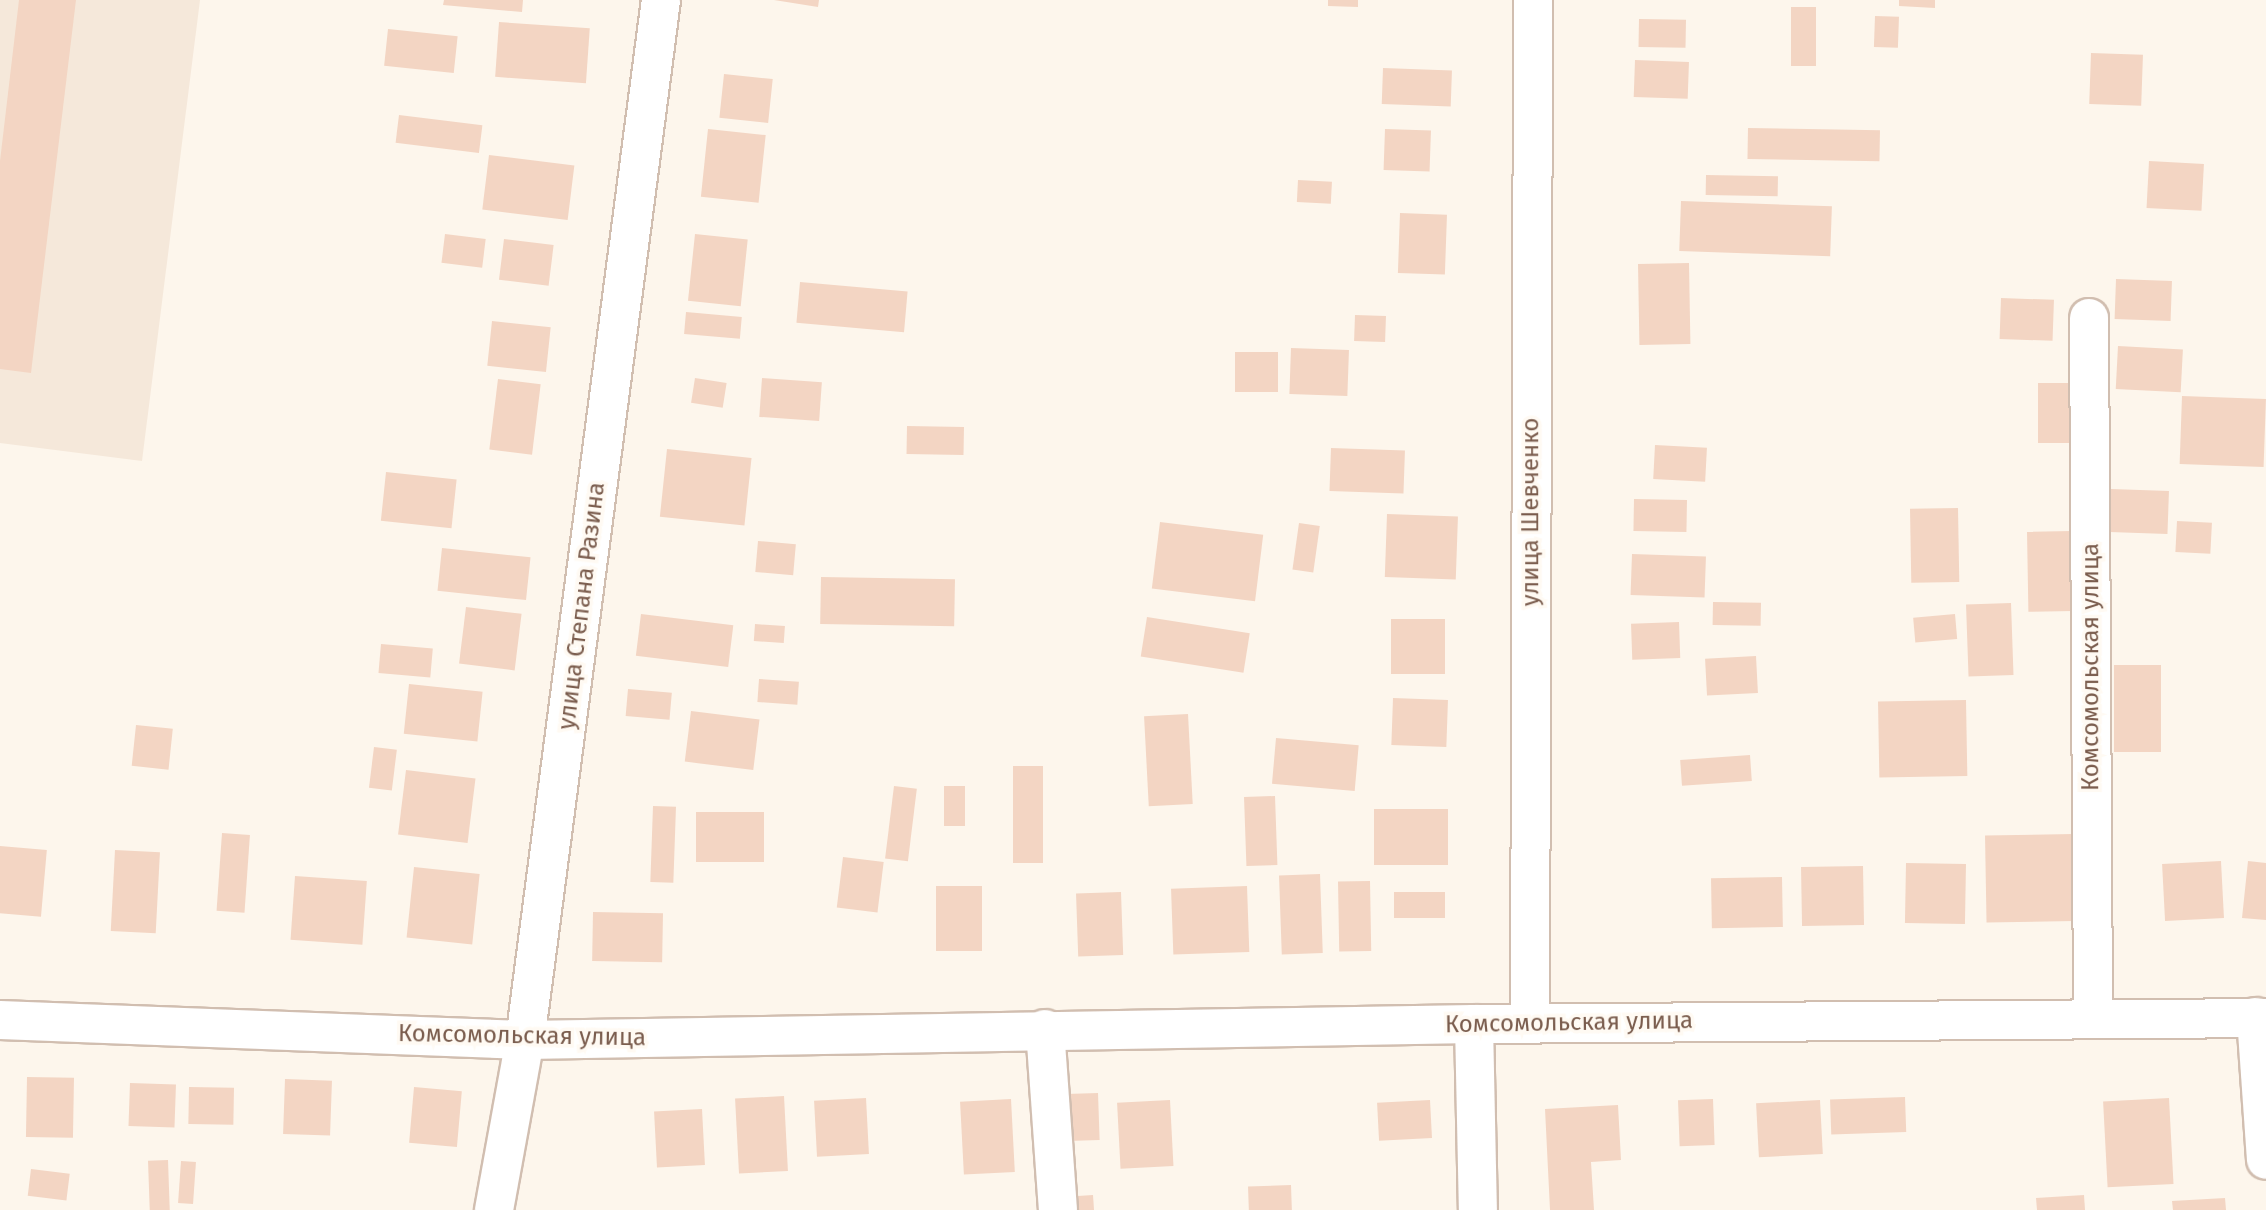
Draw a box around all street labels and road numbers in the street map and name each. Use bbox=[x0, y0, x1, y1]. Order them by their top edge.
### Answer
street label: улица Шевченко bbox=[1517, 418, 1545, 606]
street label: улица Степана Разина bbox=[553, 481, 611, 731]
street label: Комсомольская улица bbox=[2077, 543, 2105, 791]
street label: Комсомольская улица bbox=[1445, 1006, 1693, 1040]
street label: Комсомольская улица bbox=[398, 1019, 646, 1053]

